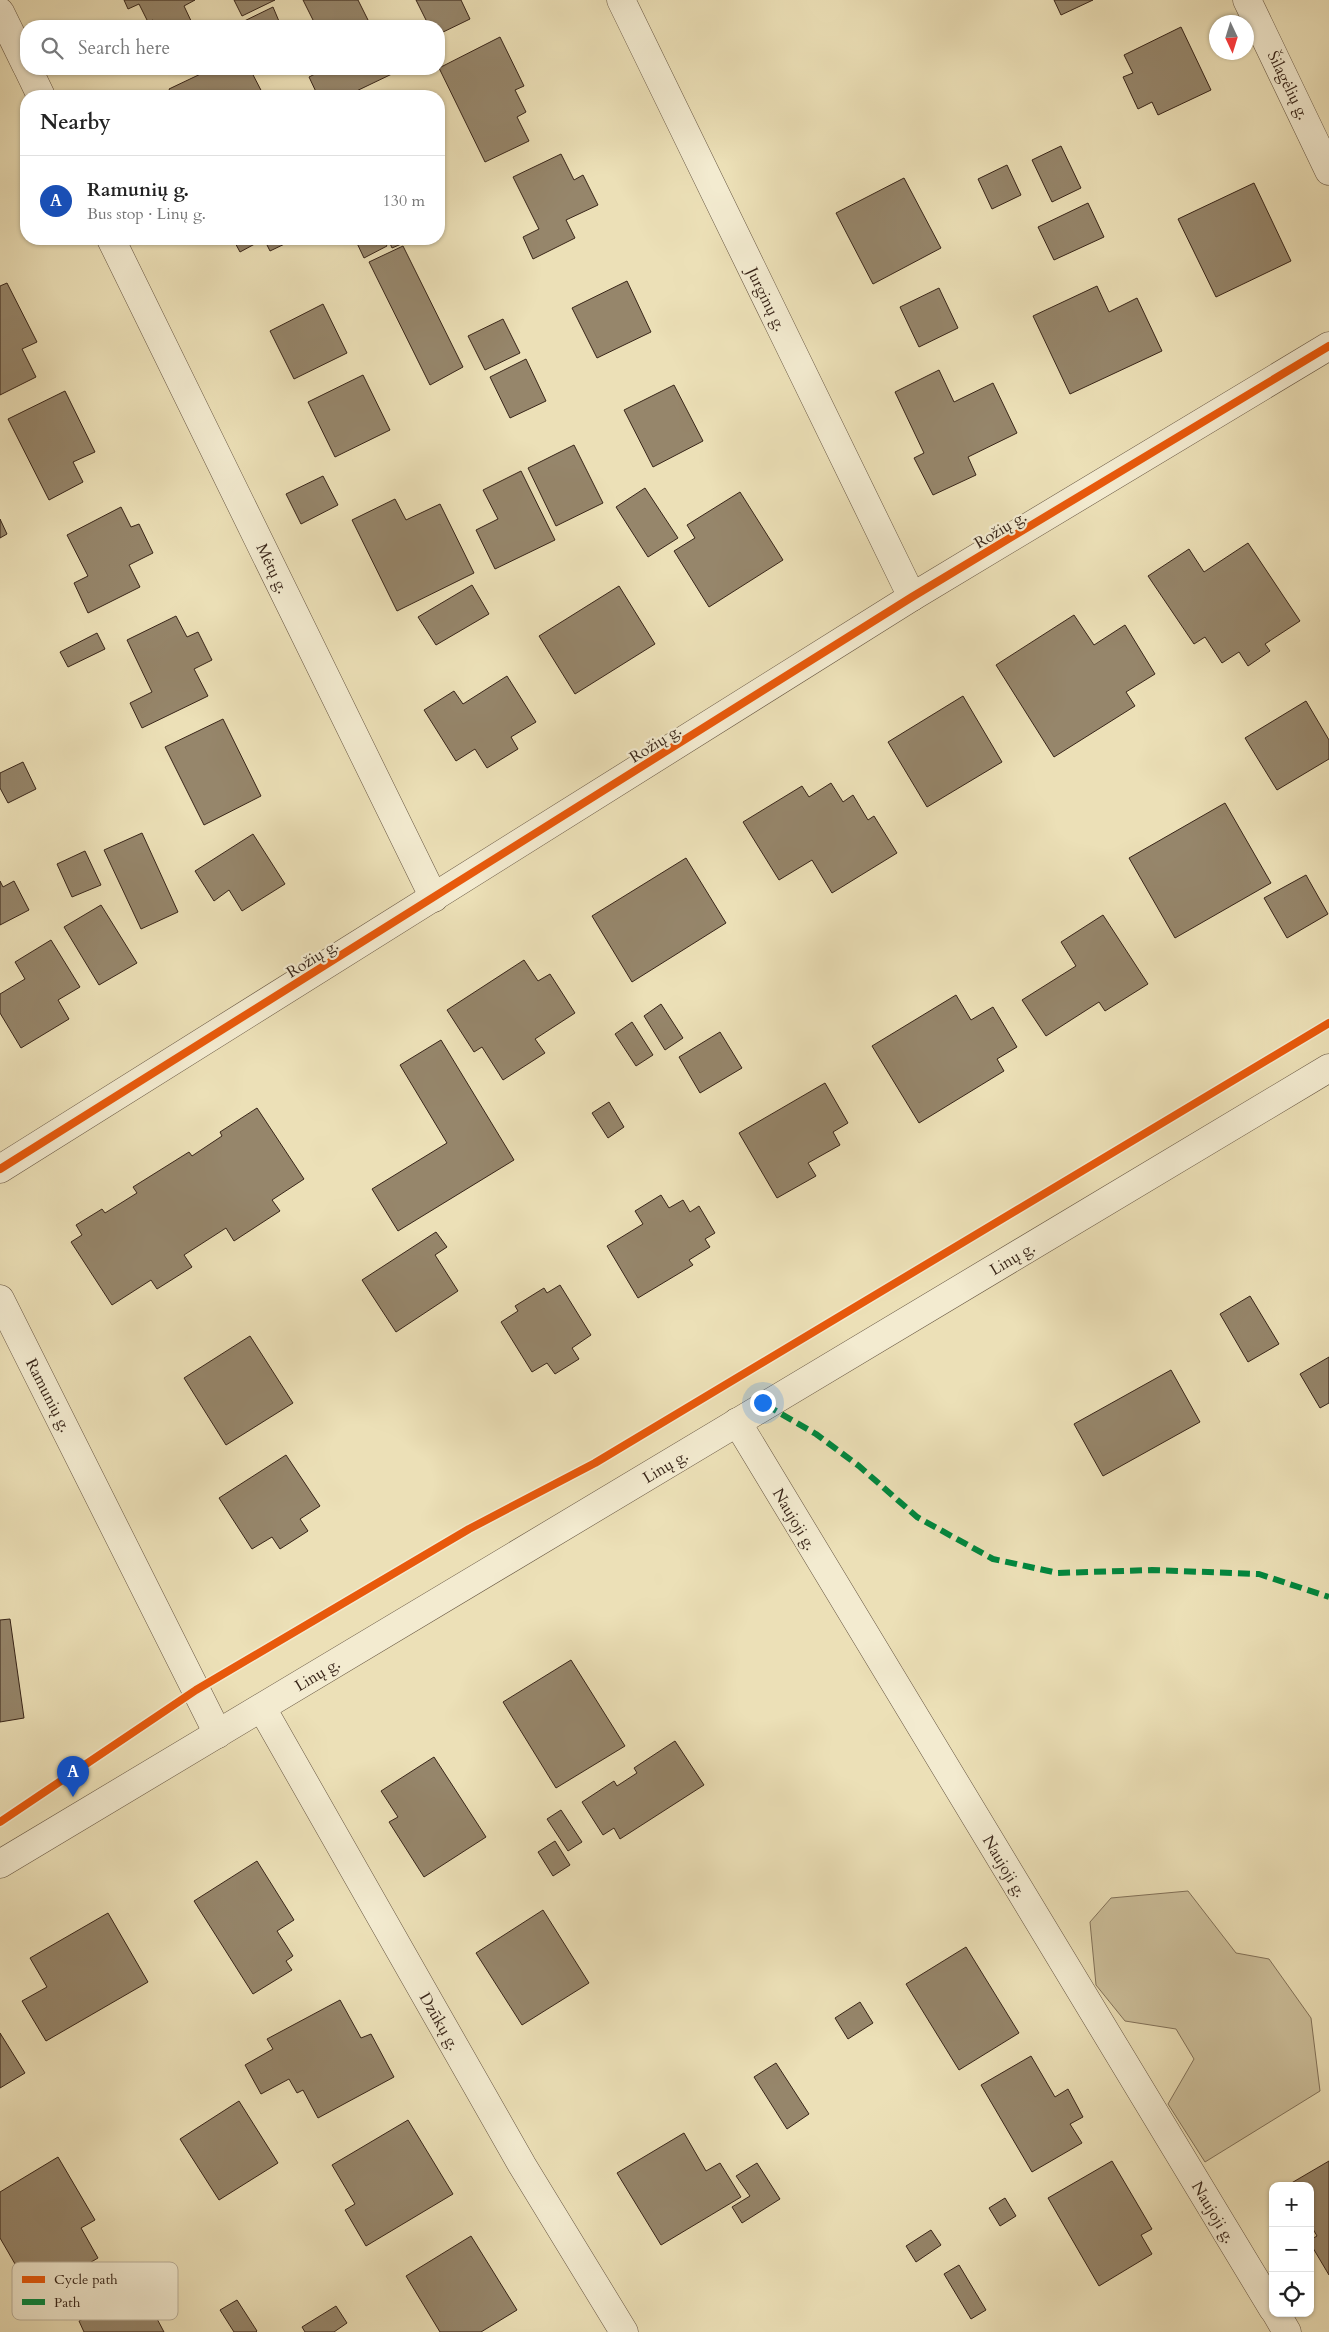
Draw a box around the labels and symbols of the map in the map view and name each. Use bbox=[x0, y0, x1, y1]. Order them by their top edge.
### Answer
north arrow bbox=[1209, 15, 1254, 60]
street label: Šilagėlių g. bbox=[1262, 47, 1314, 124]
street label: Jurginų g. bbox=[740, 262, 791, 335]
street label: Rožių g. bbox=[970, 506, 1031, 554]
street label: Mėtų g. bbox=[251, 540, 294, 597]
street label: Rožių g. bbox=[625, 719, 686, 768]
street label: Rožių g. bbox=[282, 934, 343, 983]
street label: Linų g. bbox=[986, 1237, 1039, 1281]
street label: Ramunių g. bbox=[20, 1355, 76, 1436]
your location bbox=[750, 1390, 776, 1416]
street label: Linų g. bbox=[639, 1445, 692, 1489]
street label: Naujoji g. bbox=[767, 1484, 821, 1555]
street label: Linų g. bbox=[291, 1653, 344, 1697]
pin: A bbox=[57, 1756, 89, 1797]
street label: Naujoji g. bbox=[977, 1831, 1031, 1902]
street label: Dzūkų g. bbox=[414, 1988, 465, 2055]
street label: Naujoji g. bbox=[1186, 2177, 1240, 2248]
legend bbox=[12, 2262, 178, 2320]
text: Cycle path bbox=[54, 2270, 118, 2289]
text: Path bbox=[54, 2293, 81, 2312]

